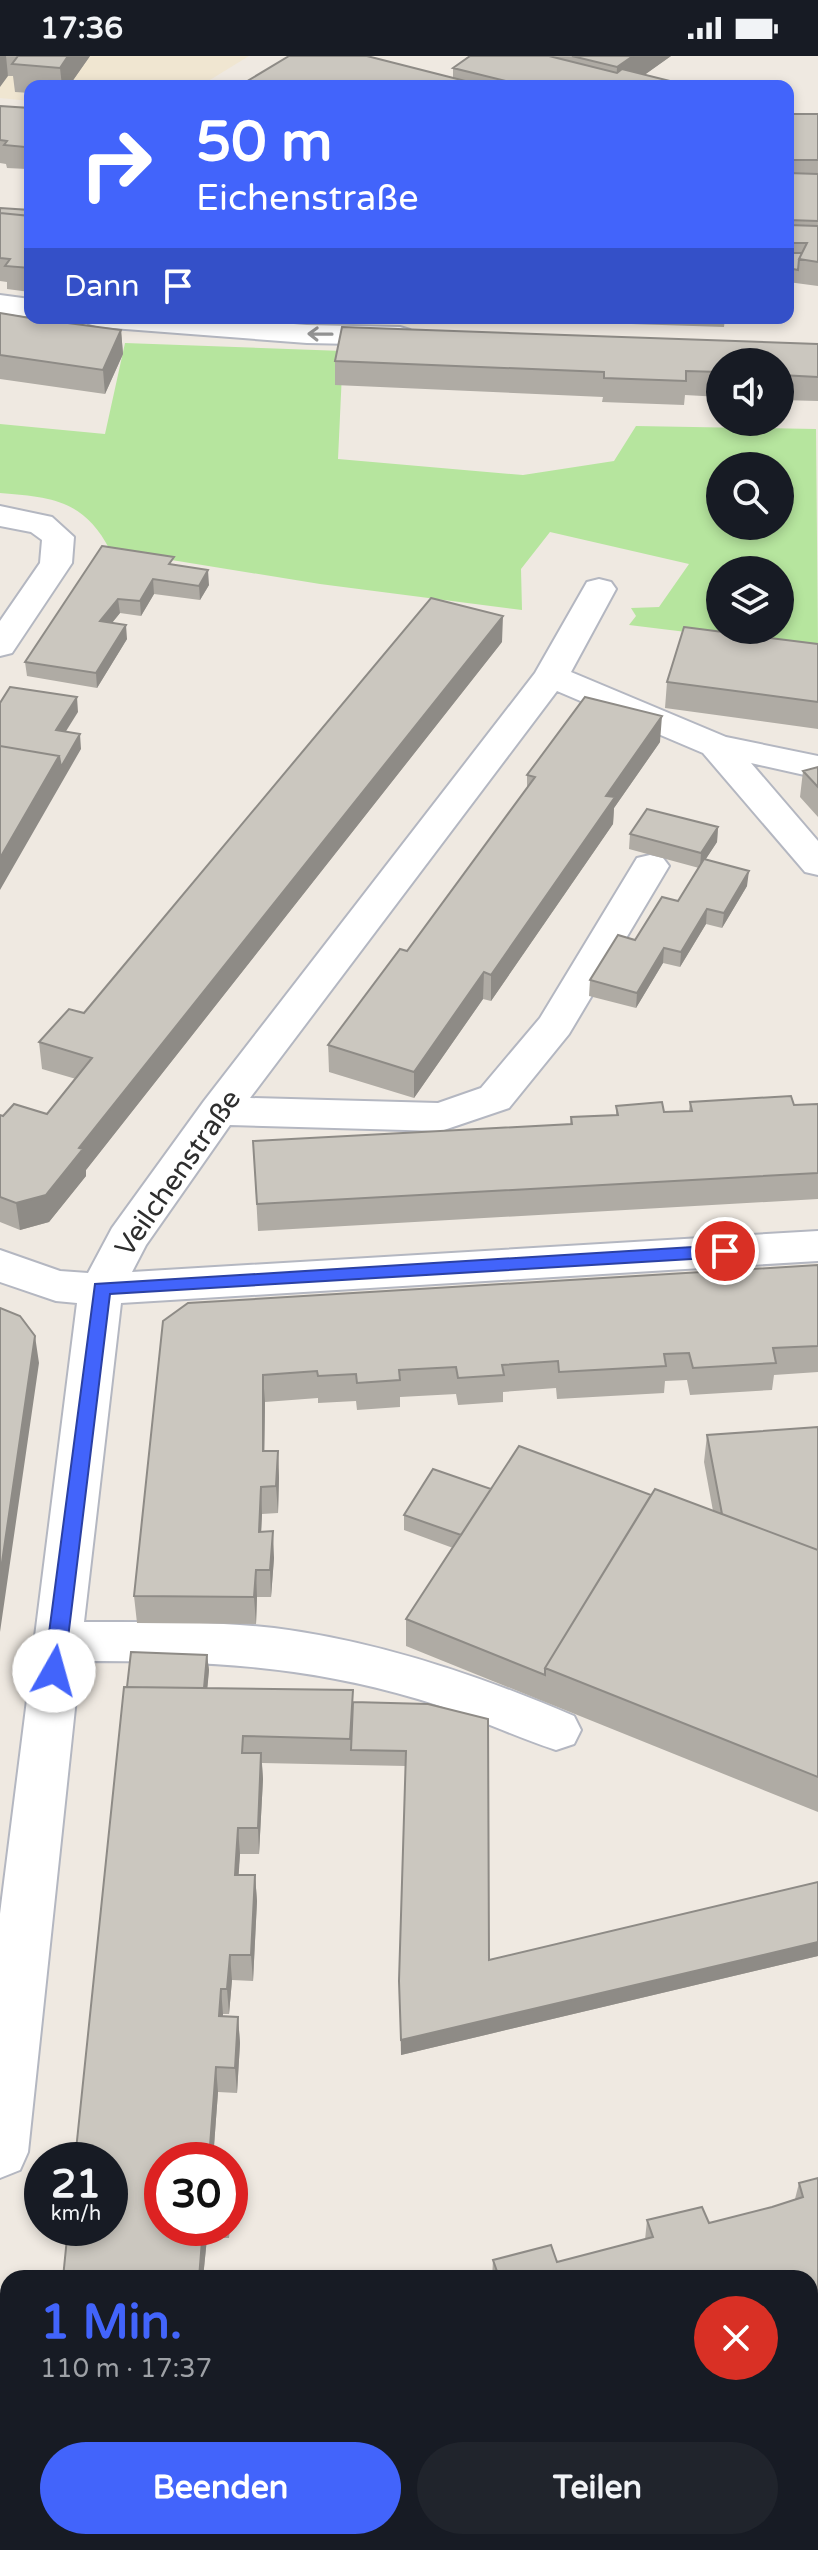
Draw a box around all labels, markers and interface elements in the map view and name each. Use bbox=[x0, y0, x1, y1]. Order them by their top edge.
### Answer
text: 17:36 bbox=[40, 10, 123, 47]
text: 50 m bbox=[196, 109, 332, 176]
icon: right bbox=[64, 112, 168, 216]
text: Eichenstraße bbox=[196, 177, 419, 220]
icon: arrive bbox=[156, 264, 200, 308]
text: Dann bbox=[64, 268, 140, 305]
one-way arrow bbox=[307, 326, 334, 342]
map controls bbox=[706, 348, 794, 644]
button: sound bbox=[706, 348, 794, 436]
button: search bbox=[706, 452, 794, 540]
button: layers bbox=[706, 556, 794, 644]
street label: Veilchenstraße bbox=[108, 1083, 248, 1263]
pin bbox=[691, 1217, 759, 1285]
icon: arrive bbox=[703, 1229, 747, 1273]
position arrow bbox=[12, 1629, 96, 1713]
speed limit sign: 30 bbox=[144, 2142, 248, 2246]
text: 21 bbox=[51, 2160, 101, 2208]
text: km/h bbox=[51, 2202, 101, 2226]
text: 1 Min. bbox=[40, 2294, 182, 2352]
button: close bbox=[694, 2296, 778, 2380]
text: 110 m · 17:37 bbox=[40, 2353, 212, 2384]
button: Beenden bbox=[40, 2442, 401, 2534]
button: Teilen bbox=[417, 2442, 778, 2534]

